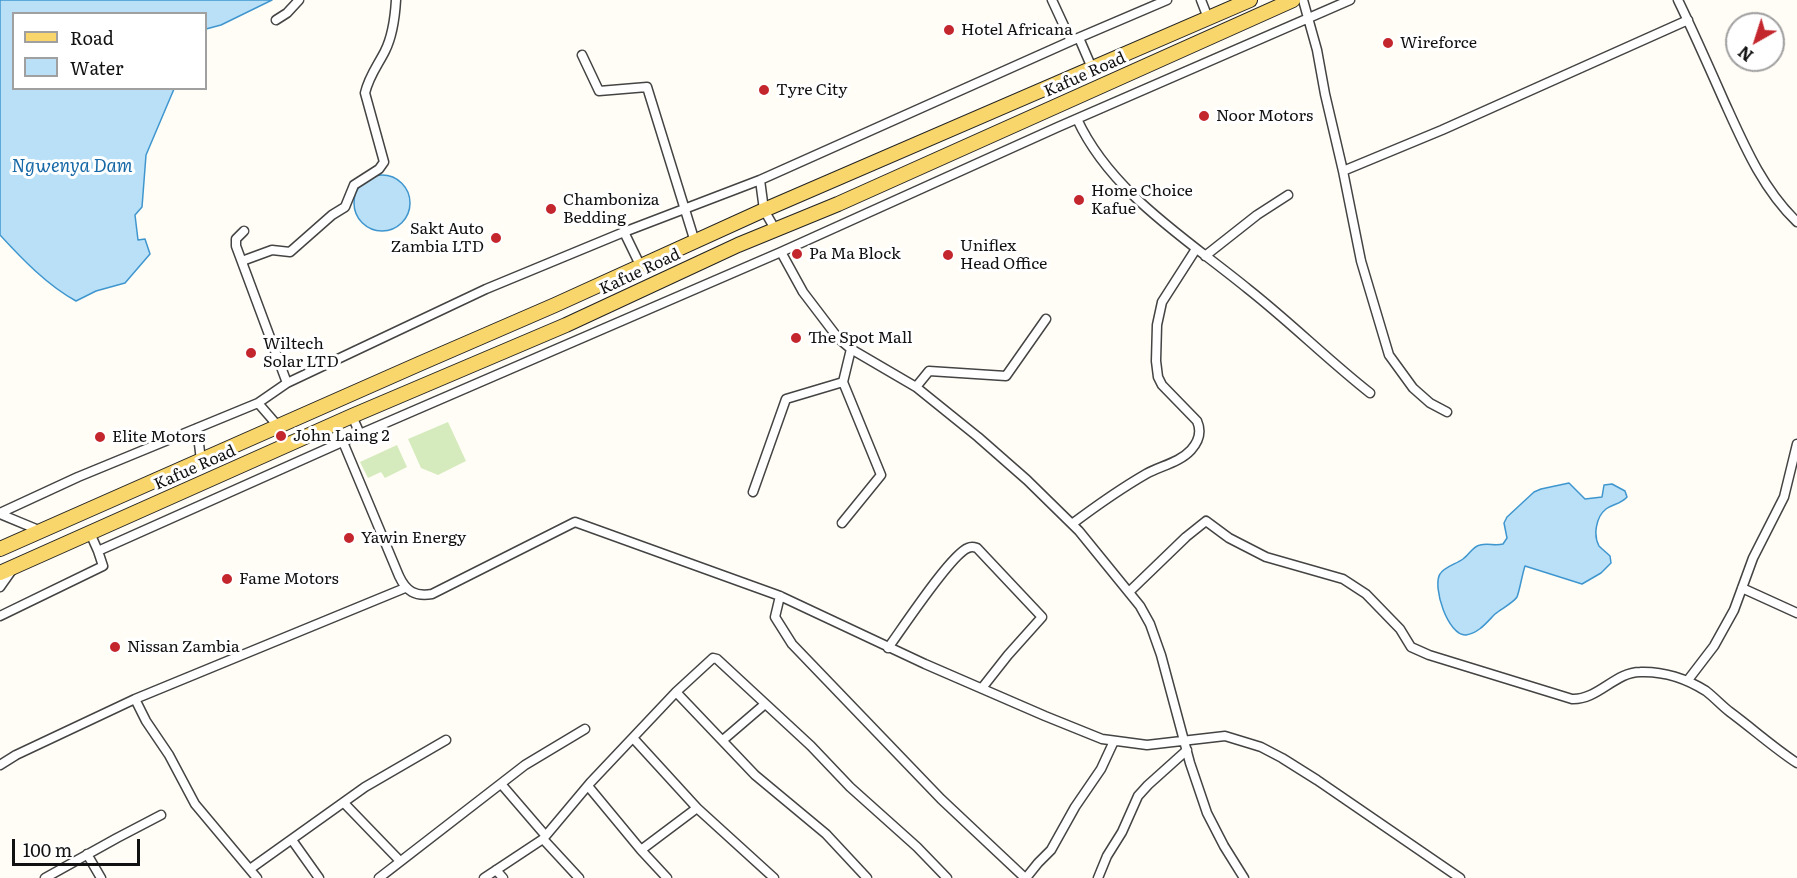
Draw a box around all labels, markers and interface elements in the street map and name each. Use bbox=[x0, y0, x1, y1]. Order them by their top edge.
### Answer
legend bbox=[12, 12, 207, 90]
north arrow bbox=[1725, 12, 1785, 72]
place label: Hotel Africana bbox=[961, 20, 1073, 40]
marker: Hotel Africana bbox=[942, 23, 956, 37]
text: Road bbox=[70, 24, 114, 51]
place label: Wireforce bbox=[1400, 33, 1477, 53]
marker: Wireforce bbox=[1381, 36, 1395, 50]
text: N bbox=[1732, 41, 1758, 68]
street label: Kafue Road bbox=[1041, 49, 1129, 101]
text: Water bbox=[70, 54, 123, 81]
place label: Tyre City bbox=[776, 80, 847, 100]
marker: Tyre City bbox=[757, 83, 771, 97]
place label: Noor Motors bbox=[1216, 106, 1313, 126]
marker: Noor Motors bbox=[1197, 109, 1211, 123]
water label: Ngwenya Dam bbox=[12, 156, 132, 178]
place label: Home Choice Kafue bbox=[1091, 181, 1193, 219]
place label: Chamboniza Bedding bbox=[563, 190, 659, 228]
marker: Home Choice Kafue bbox=[1072, 193, 1086, 207]
marker: Chamboniza Bedding bbox=[544, 202, 558, 216]
place label: Sakt Auto Zambia LTD bbox=[391, 219, 484, 257]
marker: Sakt Auto Zambia LTD bbox=[489, 231, 503, 245]
place label: Uniflex Head Office bbox=[960, 236, 1047, 274]
place label: Pa Ma Block bbox=[809, 244, 901, 264]
street label: Kafue Road bbox=[596, 245, 684, 299]
marker: Pa Ma Block bbox=[790, 247, 804, 261]
marker: Uniflex Head Office bbox=[941, 248, 955, 262]
place label: The Spot Mall bbox=[808, 328, 912, 348]
marker: The Spot Mall bbox=[789, 331, 803, 345]
place label: Wiltech Solar LTD bbox=[263, 334, 339, 372]
marker: Wiltech Solar LTD bbox=[244, 346, 258, 360]
place label: John Laing 2 bbox=[293, 426, 390, 446]
place label: Elite Motors bbox=[112, 427, 205, 447]
marker: John Laing 2 bbox=[274, 429, 288, 443]
marker: Elite Motors bbox=[93, 430, 107, 444]
street label: Kafue Road bbox=[151, 442, 239, 494]
place label: Yawin Energy bbox=[361, 528, 466, 548]
marker: Yawin Energy bbox=[342, 531, 356, 545]
place label: Fame Motors bbox=[239, 569, 339, 589]
marker: Fame Motors bbox=[220, 572, 234, 586]
place label: Nissan Zambia bbox=[127, 637, 240, 657]
marker: Nissan Zambia bbox=[108, 640, 122, 654]
scale bar bbox=[15, 827, 142, 865]
text: 100 m bbox=[23, 836, 72, 863]

